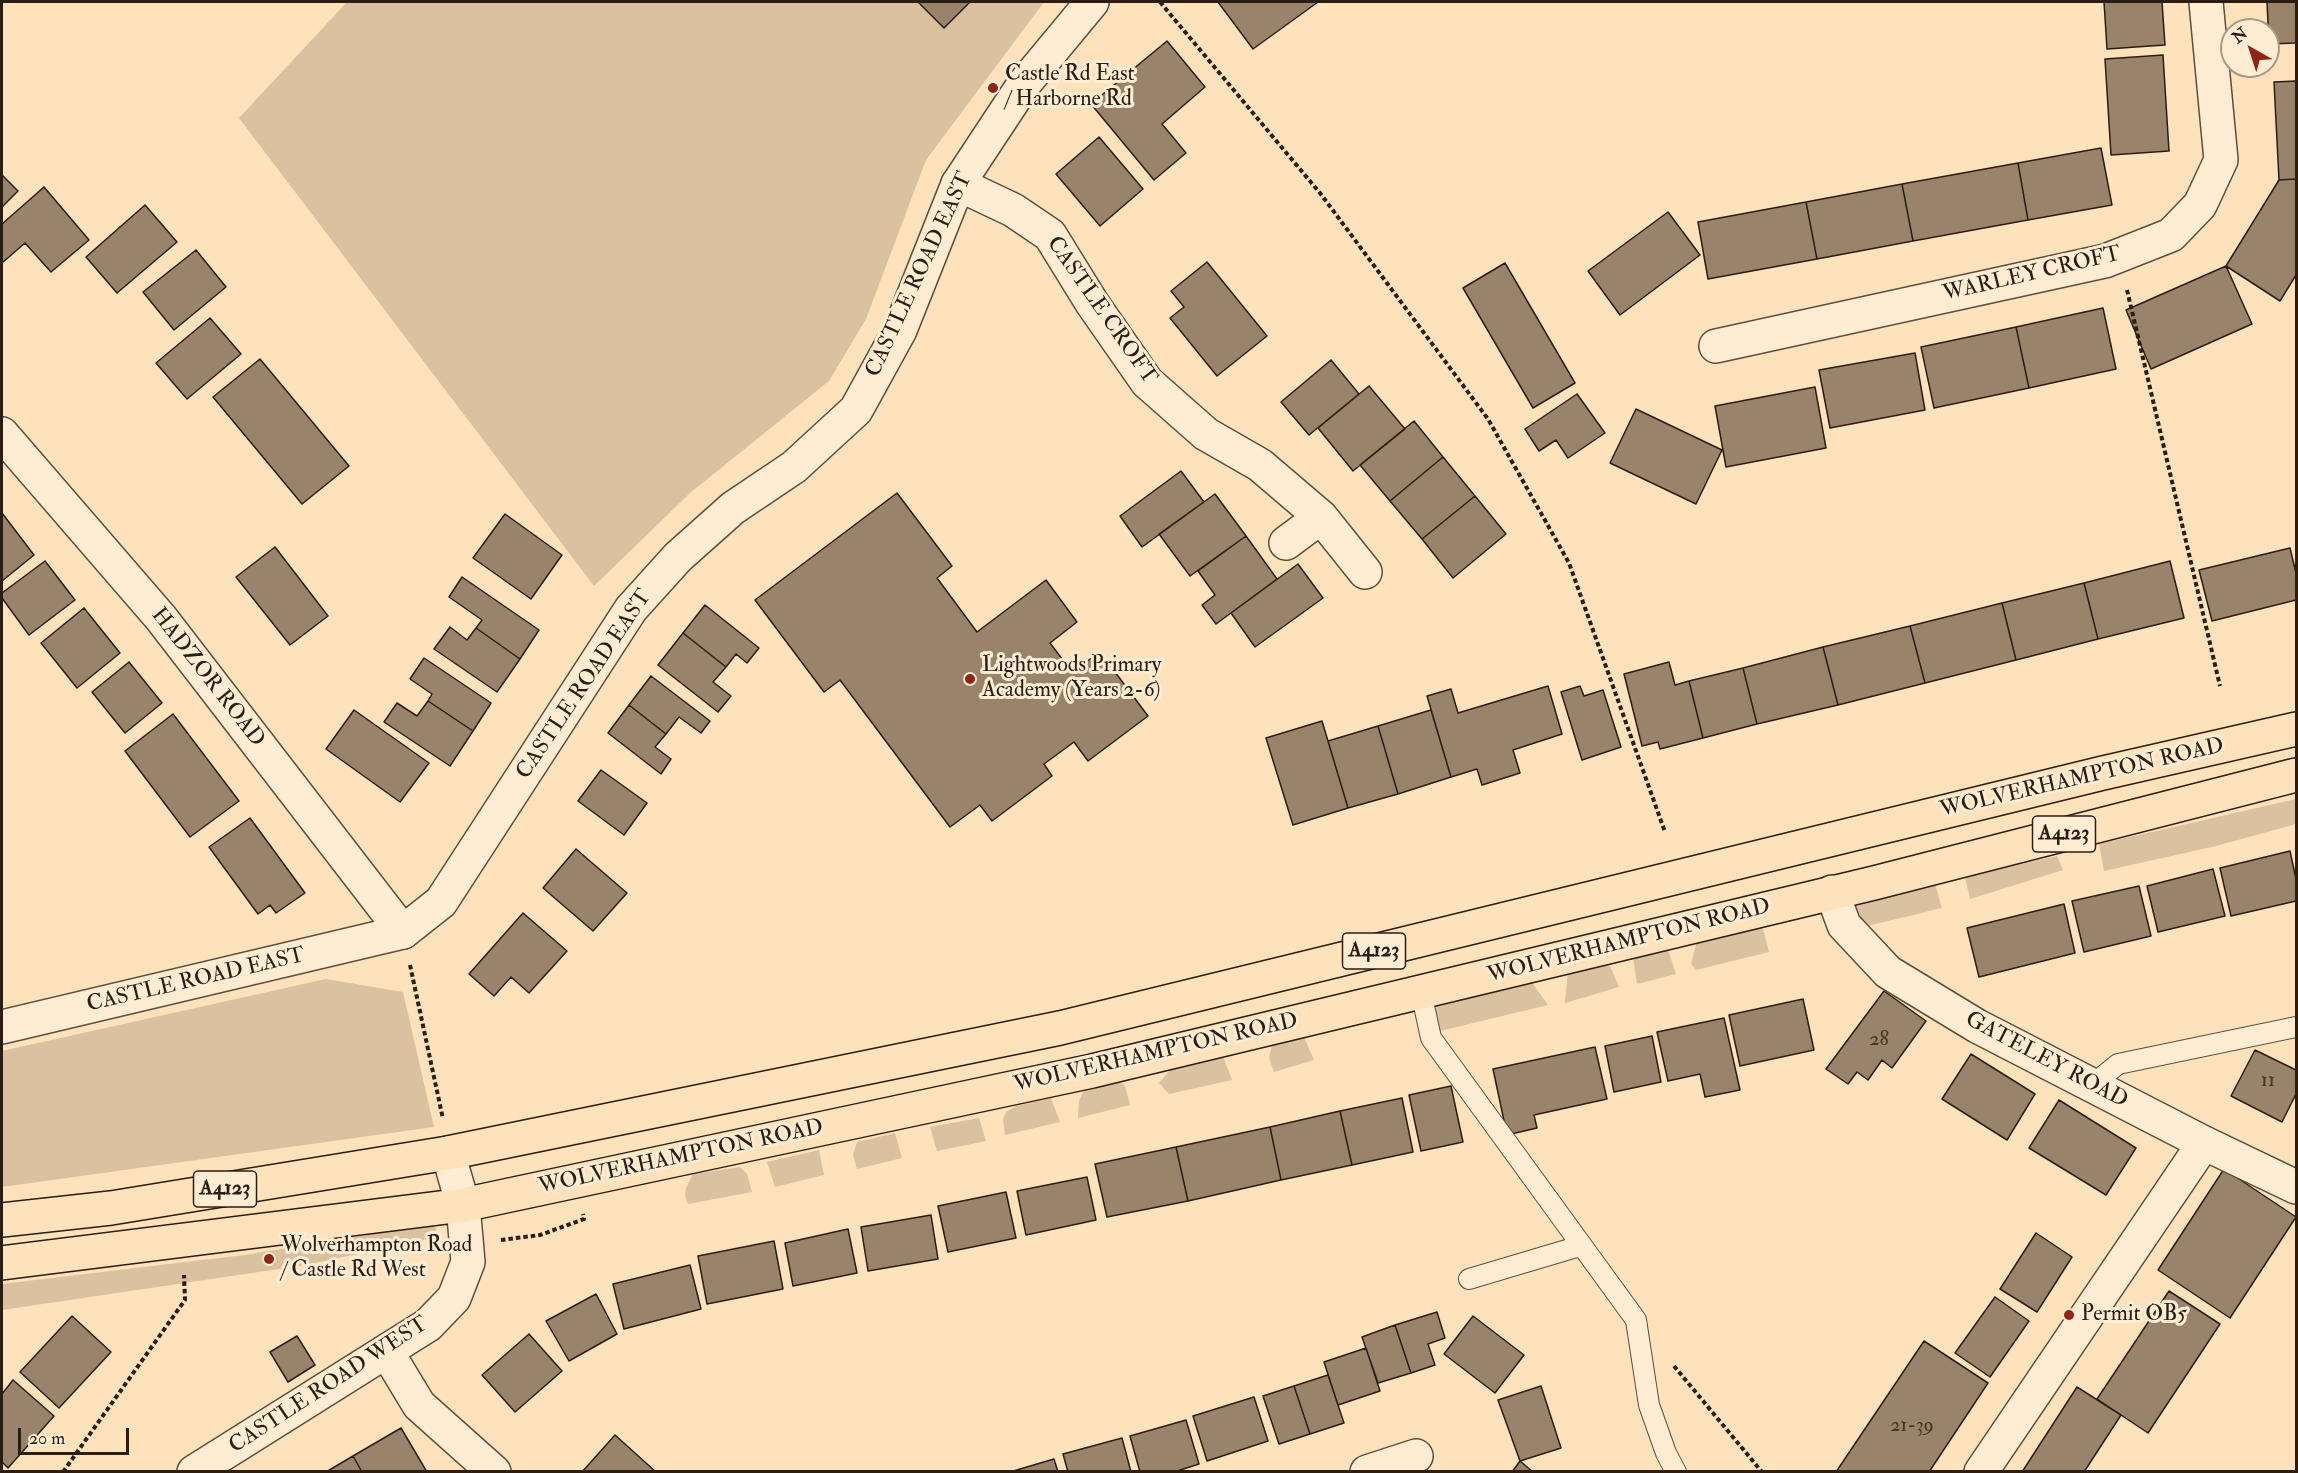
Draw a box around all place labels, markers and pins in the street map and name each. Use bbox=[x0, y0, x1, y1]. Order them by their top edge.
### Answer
place label: Castle Rd East / Harborne Rd bbox=[1005, 62, 1135, 113]
marker: Castle Rd East / Harborne Rd bbox=[986, 81, 1000, 95]
place label: Lightwoods Primary Academy (Years 2-6) bbox=[982, 653, 1161, 704]
marker: Lightwoods Primary Academy (Years 2-6) bbox=[963, 672, 977, 686]
place label: Wolverhampton Road / Castle Rd West bbox=[281, 1233, 472, 1284]
marker: Wolverhampton Road / Castle Rd West bbox=[262, 1252, 276, 1266]
place label: Permit OB5 bbox=[2081, 1302, 2187, 1328]
marker: Permit OB5 bbox=[2062, 1308, 2076, 1322]

